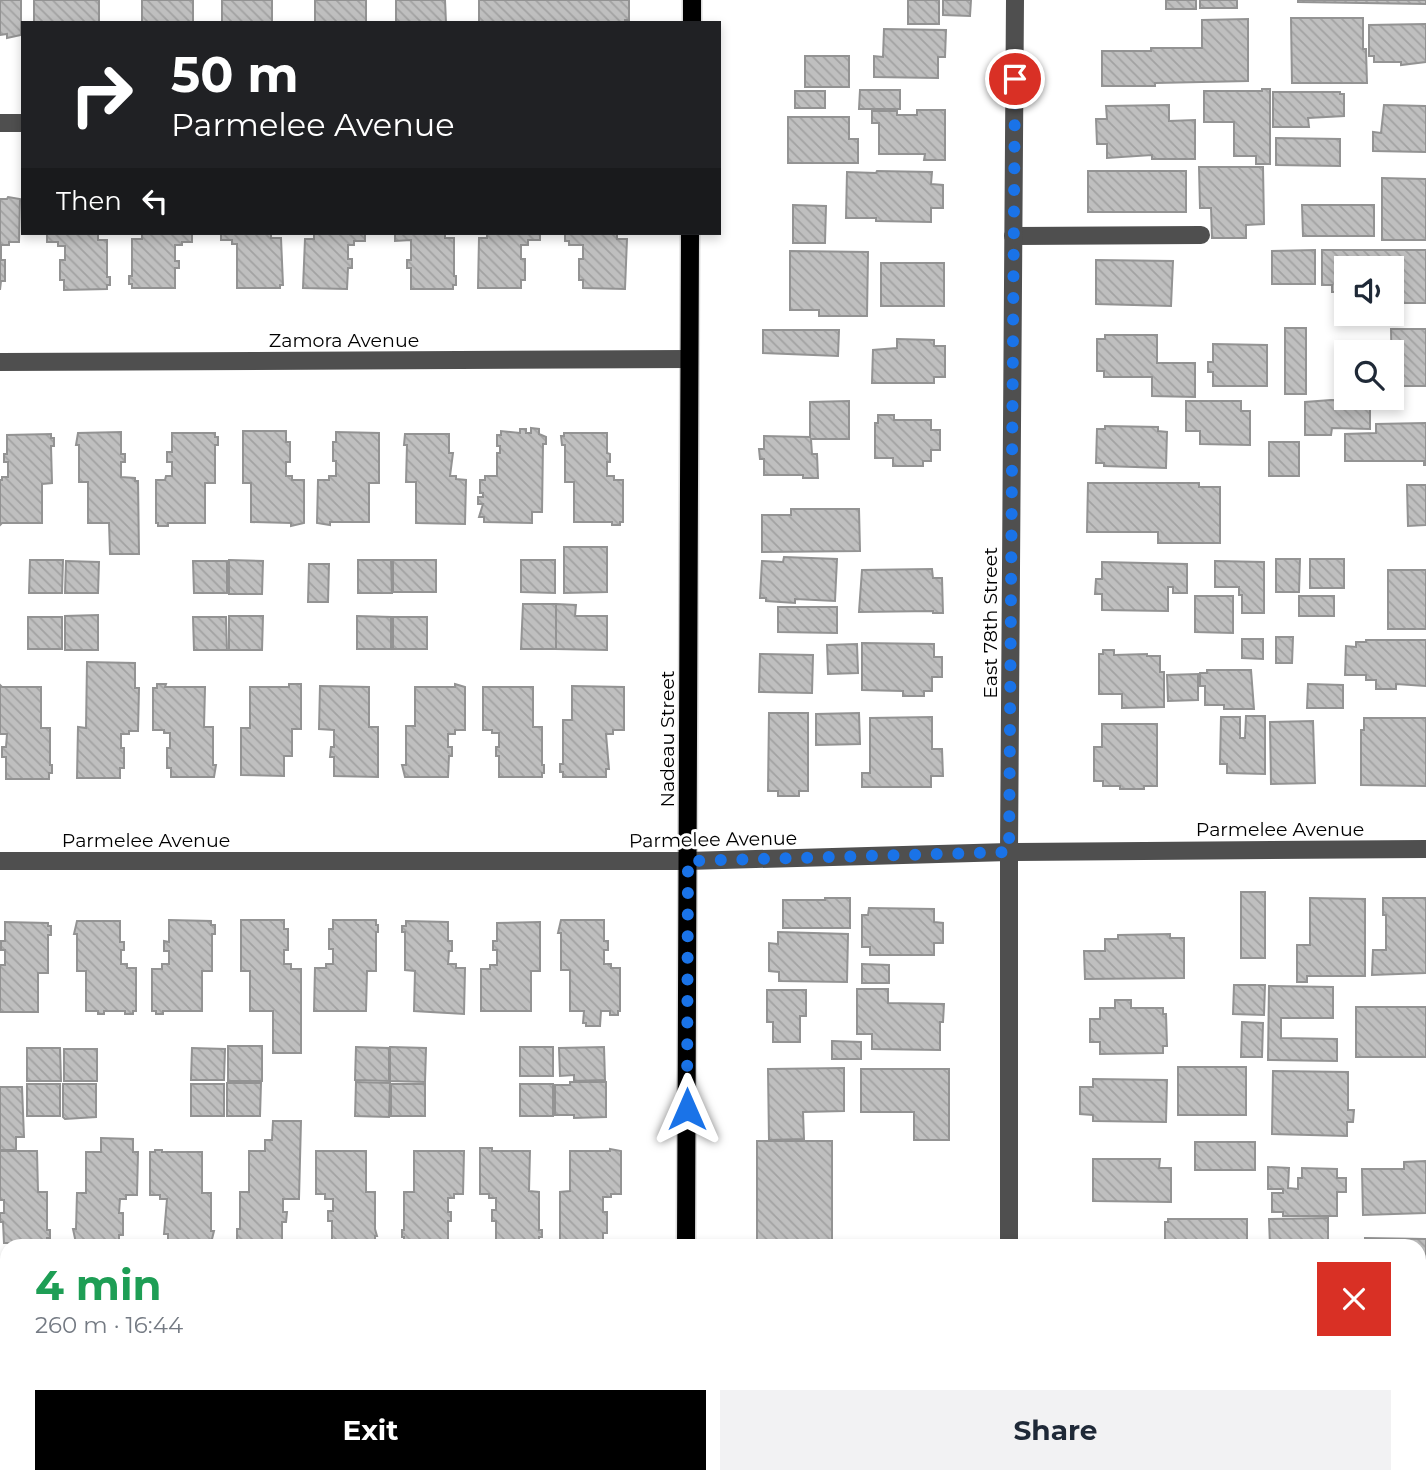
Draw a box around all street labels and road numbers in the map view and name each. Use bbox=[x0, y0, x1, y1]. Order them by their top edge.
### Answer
street label: Zamora Avenue bbox=[269, 329, 419, 352]
street label: East 78th Street bbox=[979, 547, 1002, 699]
street label: Nadeau Street bbox=[656, 670, 679, 808]
street label: Parmelee Avenue bbox=[1196, 818, 1364, 841]
street label: Parmelee Avenue bbox=[629, 827, 797, 852]
street label: Parmelee Avenue bbox=[62, 829, 230, 852]

